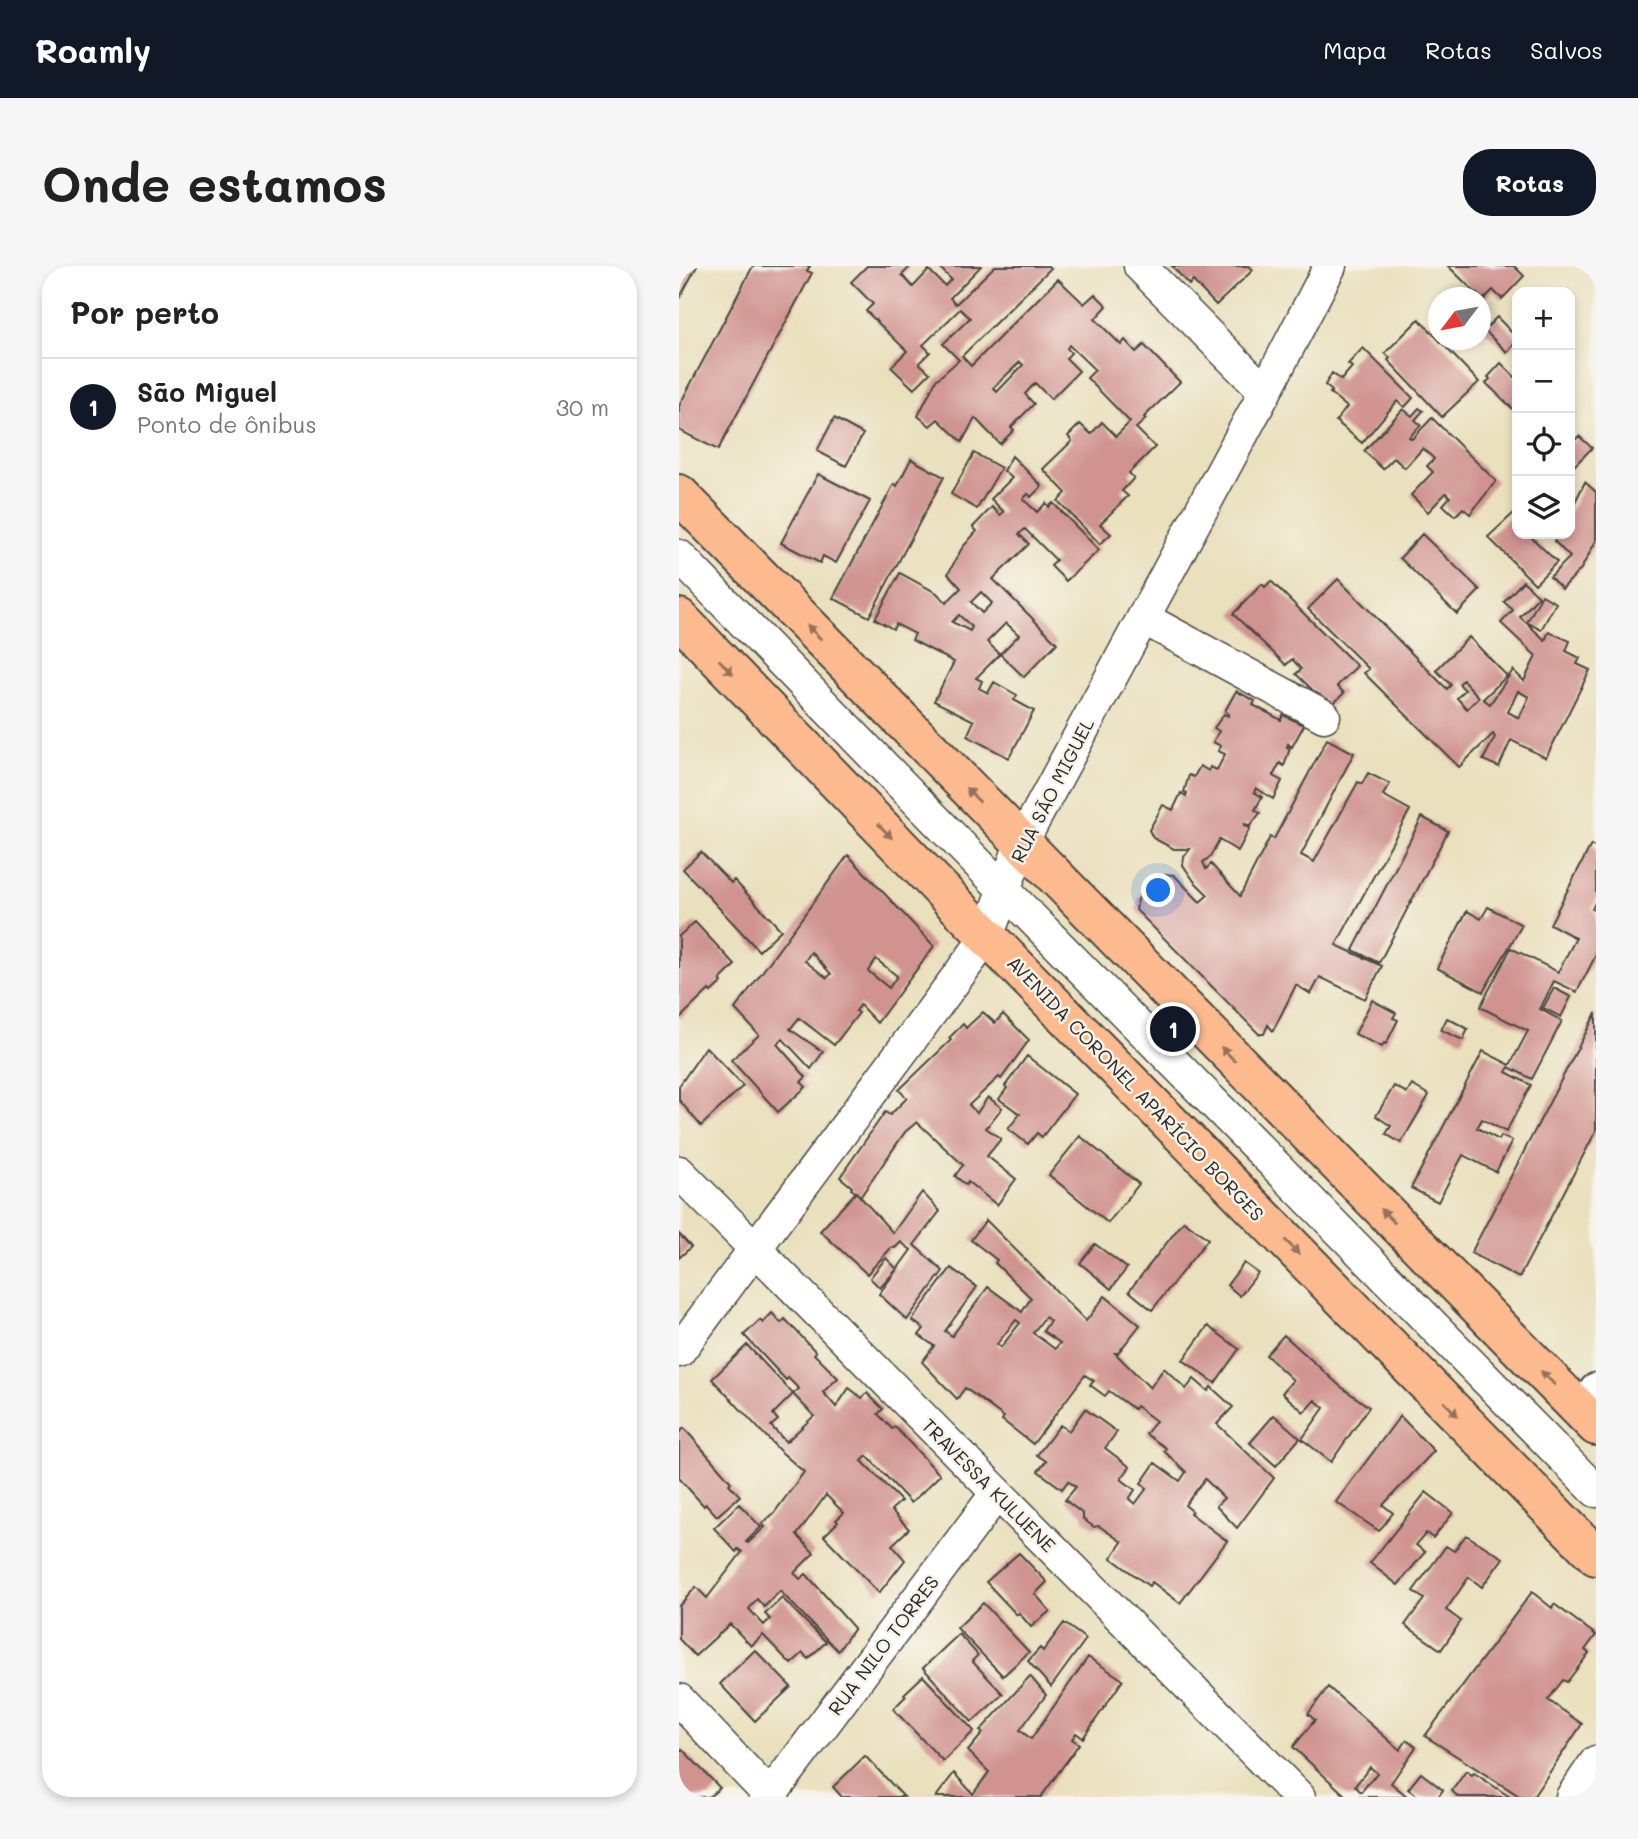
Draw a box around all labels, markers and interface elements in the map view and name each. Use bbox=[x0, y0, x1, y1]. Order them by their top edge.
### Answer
text: Roamly bbox=[35, 28, 151, 71]
text: Mapa bbox=[1323, 34, 1387, 65]
text: Rotas bbox=[1425, 34, 1492, 65]
text: Salvos bbox=[1530, 34, 1603, 65]
button: Rotas bbox=[1463, 149, 1596, 216]
text: Onde estamos bbox=[42, 151, 387, 214]
north arrow bbox=[1428, 287, 1491, 350]
map controls bbox=[1512, 287, 1575, 539]
button: + bbox=[1512, 287, 1575, 350]
text: Por perto bbox=[70, 292, 219, 332]
button: − bbox=[1512, 350, 1575, 413]
text: São Miguel bbox=[137, 375, 277, 409]
text: 1 bbox=[88, 392, 98, 422]
text: 30 m bbox=[556, 392, 609, 422]
text: Ponto de ônibus bbox=[137, 409, 317, 439]
button: locate bbox=[1512, 413, 1575, 476]
button: layers bbox=[1512, 476, 1575, 539]
one-way arrow bbox=[806, 624, 823, 641]
one-way arrow bbox=[718, 659, 735, 676]
street label: RUA SÃO MIGUEL bbox=[1005, 713, 1099, 867]
one-way arrow bbox=[966, 787, 982, 804]
one-way arrow bbox=[876, 822, 892, 839]
your location bbox=[1141, 873, 1175, 907]
street label: AVENIDA CORONEL APARÍCIO BORGES bbox=[1002, 950, 1270, 1226]
pin: 1 bbox=[1150, 1003, 1196, 1055]
one-way arrow bbox=[1220, 1045, 1237, 1062]
one-way arrow bbox=[1380, 1207, 1397, 1224]
one-way arrow bbox=[1284, 1239, 1300, 1255]
one-way arrow bbox=[1540, 1370, 1557, 1386]
one-way arrow bbox=[1443, 1400, 1459, 1417]
street label: TRAVESSA KULUENE bbox=[917, 1413, 1061, 1557]
street label: RUA NILO TORRES bbox=[822, 1570, 944, 1720]

